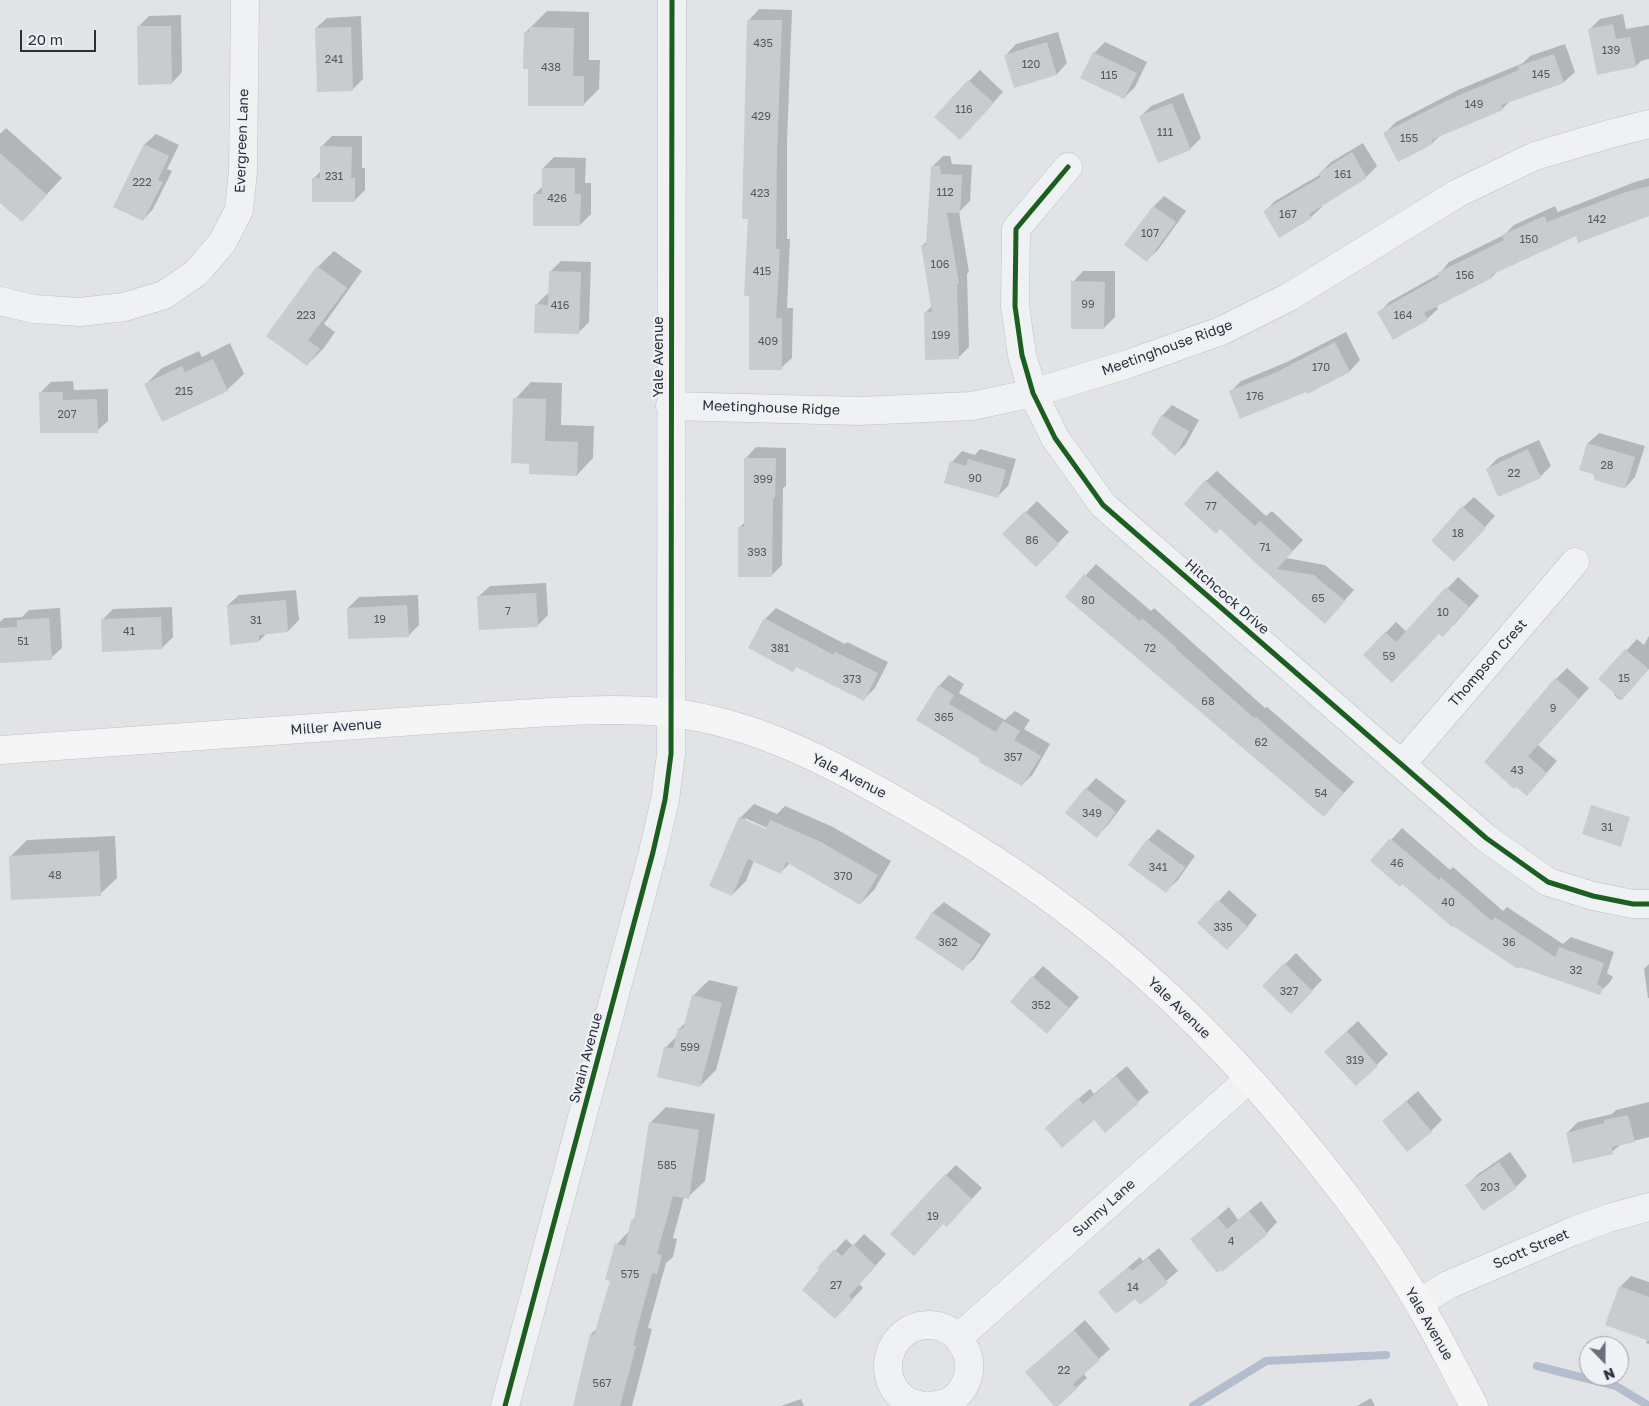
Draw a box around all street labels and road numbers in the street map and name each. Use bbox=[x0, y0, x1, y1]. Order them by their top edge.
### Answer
street label: Evergreen Lane bbox=[232, 89, 252, 193]
street label: Yale Avenue bbox=[651, 316, 667, 398]
street label: Meetinghouse Ridge bbox=[1099, 317, 1235, 379]
street label: Meetinghouse Ridge bbox=[702, 397, 840, 419]
street label: Hitchcock Drive bbox=[1181, 556, 1273, 638]
street label: Thompson Crest bbox=[1445, 616, 1531, 710]
street label: Miller Avenue bbox=[290, 715, 382, 739]
street label: Yale Avenue bbox=[809, 750, 889, 802]
street label: Yale Avenue bbox=[1144, 974, 1214, 1042]
street label: Swain Avenue bbox=[566, 1011, 606, 1105]
street label: Sunny Lane bbox=[1069, 1176, 1139, 1240]
street label: Scott Street bbox=[1490, 1225, 1572, 1273]
street label: Yale Avenue bbox=[1401, 1285, 1457, 1363]

